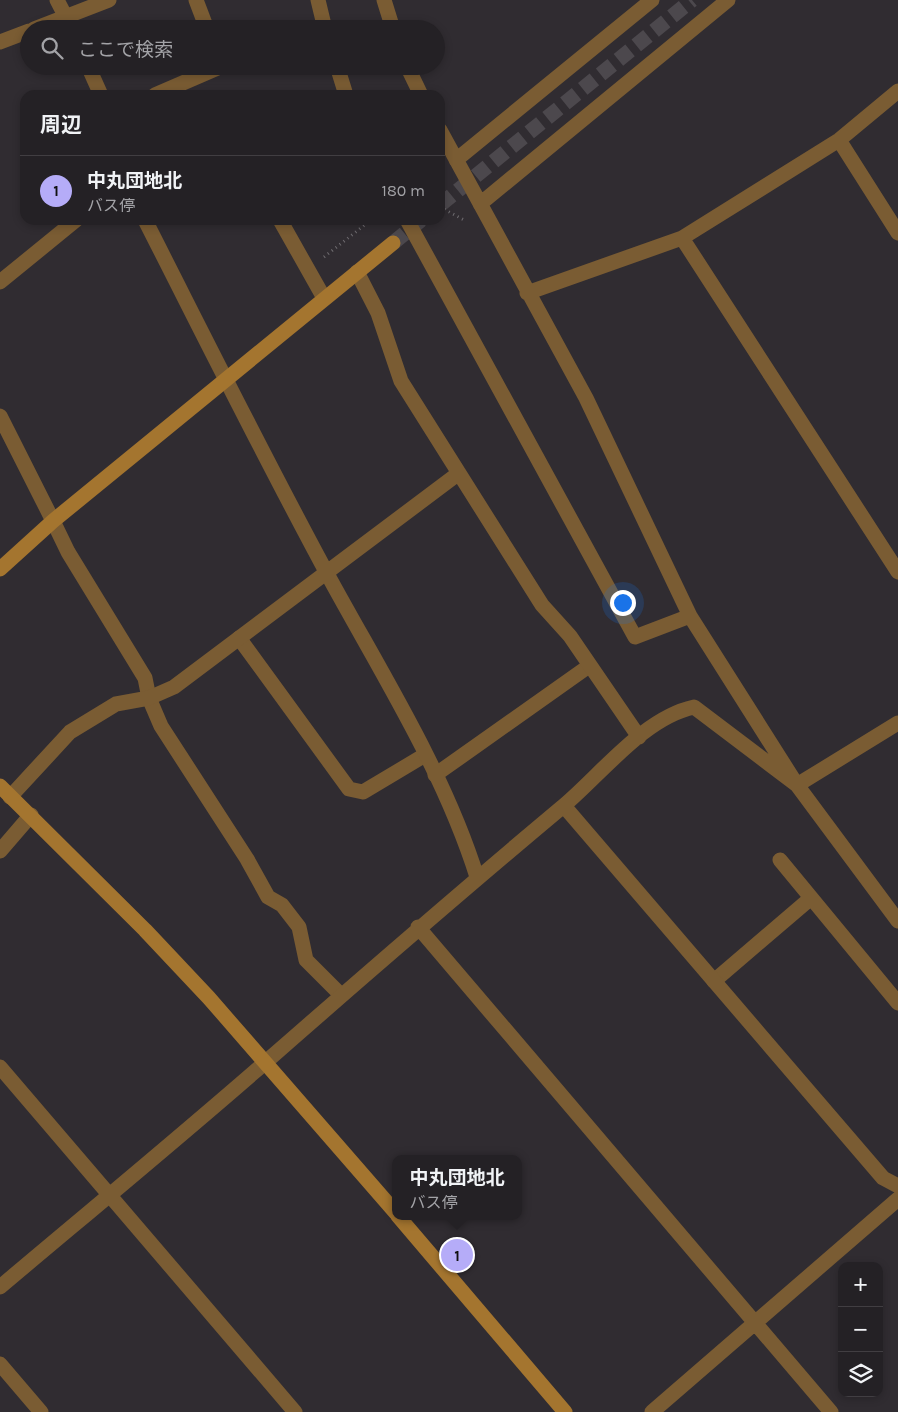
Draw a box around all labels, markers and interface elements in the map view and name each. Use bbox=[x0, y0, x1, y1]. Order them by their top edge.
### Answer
search box bbox=[20, 20, 445, 75]
icon: search bbox=[38, 34, 66, 62]
text: ここで検索 bbox=[78, 39, 173, 61]
text: 周辺 bbox=[40, 113, 82, 137]
text: 中丸団地北 bbox=[87, 170, 182, 192]
text: 1 bbox=[53, 181, 59, 200]
text: 180 m bbox=[382, 181, 425, 200]
text: バス停 bbox=[87, 196, 135, 215]
your location bbox=[610, 590, 636, 616]
popup bbox=[392, 1155, 522, 1220]
text: 中丸団地北 bbox=[409, 1167, 505, 1189]
text: バス停 bbox=[409, 1193, 458, 1212]
pin: 1 bbox=[441, 1236, 473, 1274]
map controls bbox=[838, 1262, 883, 1397]
button: + bbox=[838, 1262, 883, 1307]
button: − bbox=[838, 1307, 883, 1352]
button: layers bbox=[838, 1352, 883, 1397]

